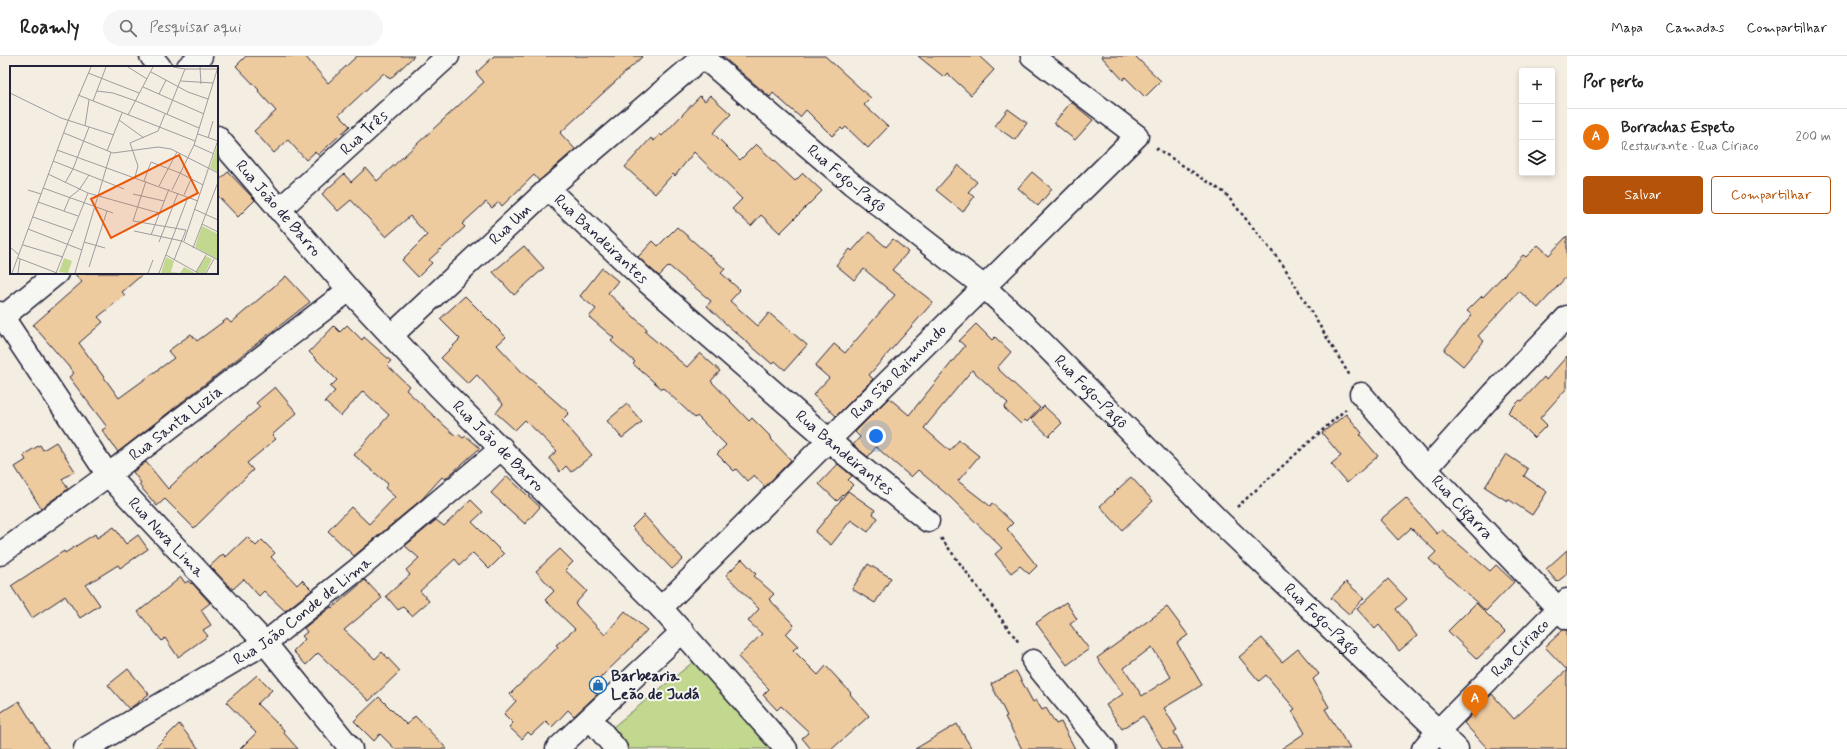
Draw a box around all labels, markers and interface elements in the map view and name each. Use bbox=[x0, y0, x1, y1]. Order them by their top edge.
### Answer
search box bbox=[103, 10, 383, 46]
text: Roamly bbox=[20, 15, 79, 40]
icon: search bbox=[117, 17, 139, 39]
text: Pesquisar aqui bbox=[149, 18, 241, 38]
text: Mapa bbox=[1611, 19, 1643, 37]
text: Camadas bbox=[1665, 19, 1724, 37]
text: Compartilhar bbox=[1746, 19, 1827, 37]
inset map bbox=[10, 66, 218, 274]
map controls bbox=[1519, 68, 1555, 176]
button: + bbox=[1519, 68, 1555, 104]
text: Por perto bbox=[1583, 71, 1644, 93]
button: − bbox=[1519, 104, 1555, 140]
street label: Rua Três bbox=[336, 105, 392, 160]
text: Borrachas Espeto bbox=[1621, 118, 1735, 138]
text: A bbox=[1592, 128, 1600, 145]
text: 200 m bbox=[1796, 128, 1831, 145]
text: Restaurante · Rua Ciriaco bbox=[1621, 138, 1758, 155]
street label: Rua Fogo-Pagô bbox=[803, 140, 890, 217]
button: layers bbox=[1519, 140, 1555, 176]
street label: Rua João de Barro bbox=[231, 155, 326, 261]
button: Salvar bbox=[1583, 176, 1703, 214]
button: Compartilhar bbox=[1711, 176, 1831, 214]
street label: Rua Bandeirantes bbox=[549, 189, 653, 289]
street label: Rua Um bbox=[484, 199, 536, 249]
street label: Rua São Raimundo bbox=[846, 319, 951, 424]
street label: Rua Fogo-Pagô bbox=[1050, 350, 1132, 433]
street label: Rua Santa Luzia bbox=[125, 381, 227, 466]
street label: Rua João de Barro bbox=[448, 396, 549, 496]
street label: Rua Bandeirantes bbox=[791, 405, 898, 500]
your location bbox=[866, 426, 886, 446]
street label: Rua Cigarra bbox=[1427, 471, 1498, 544]
street label: Rua Nova Lima bbox=[123, 493, 209, 582]
street label: Rua João Conde de Lima bbox=[229, 551, 376, 670]
street label: Rua Fogo-Pagô bbox=[1280, 578, 1364, 660]
street label: Rua Ciriaco bbox=[1486, 614, 1553, 682]
place label: Barbearia Leão de Judá bbox=[611, 666, 700, 705]
shop icon: Barbearia Leão de Judá bbox=[588, 675, 608, 695]
pin: A bbox=[1462, 685, 1488, 718]

